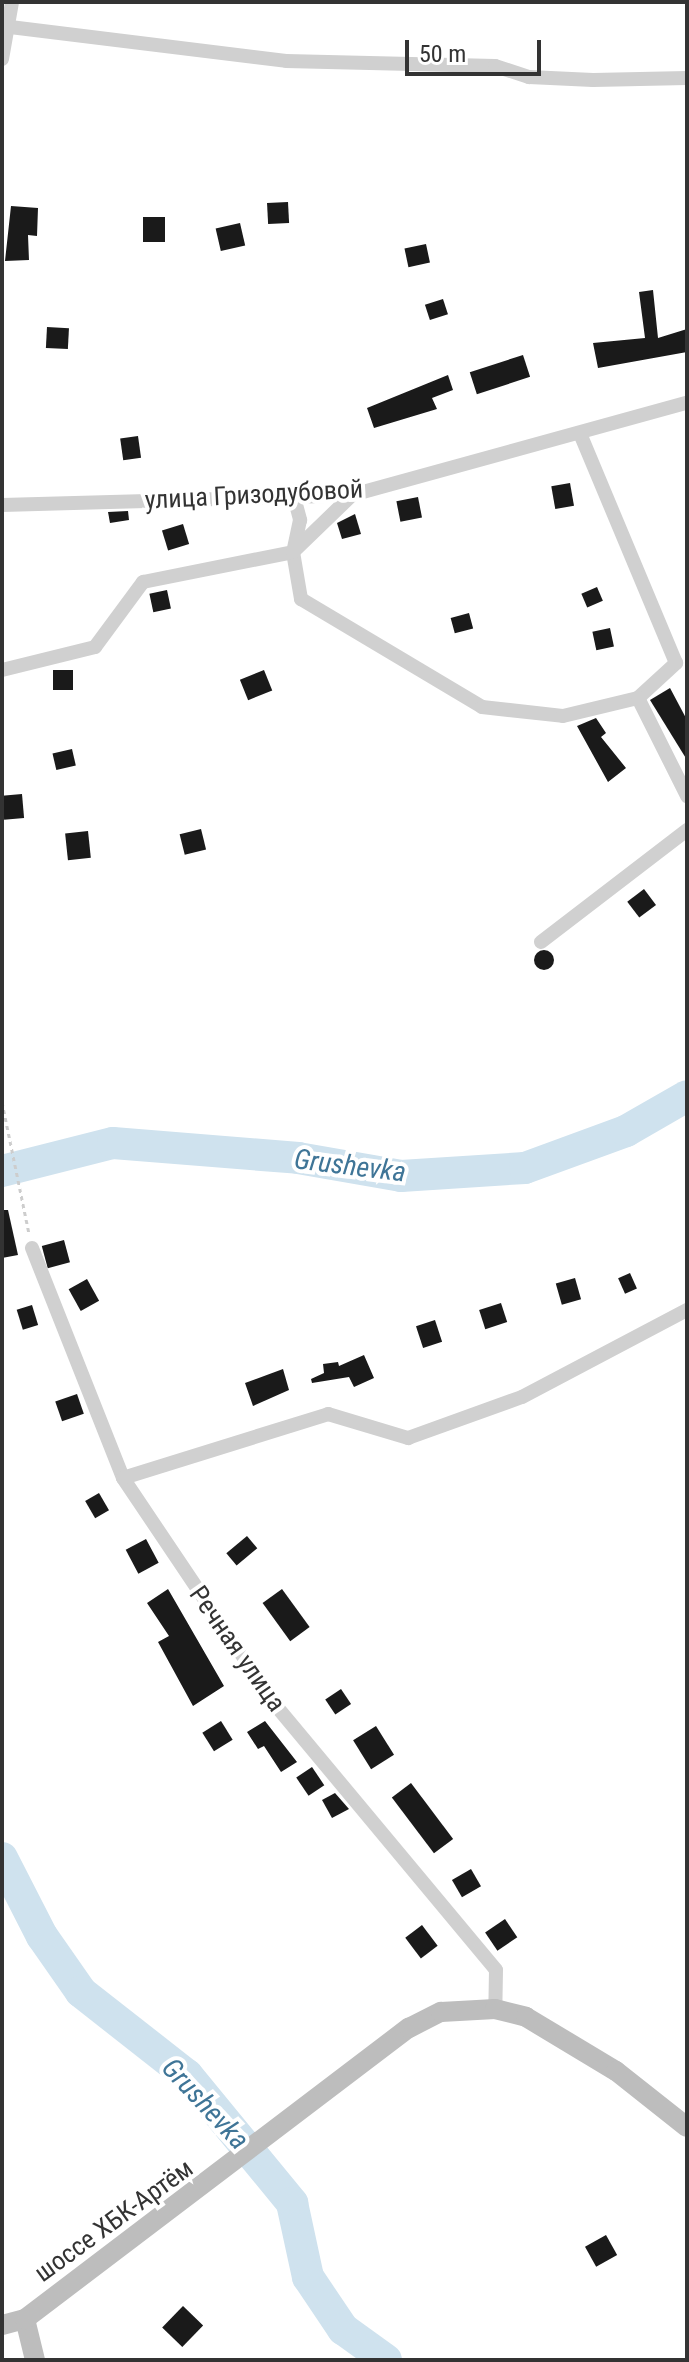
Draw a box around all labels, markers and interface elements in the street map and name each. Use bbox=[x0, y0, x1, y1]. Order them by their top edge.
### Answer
scale bar bbox=[409, 24, 545, 74]
text: 50 m bbox=[419, 40, 466, 68]
street label: улица Гризодубовой bbox=[144, 474, 364, 516]
water label: Grushevka bbox=[292, 1142, 408, 1190]
street label: Речная улица bbox=[182, 1580, 292, 1718]
water label: Grushevka bbox=[154, 2051, 256, 2157]
street label: шоссе ХБК-Артём bbox=[29, 2153, 199, 2289]

